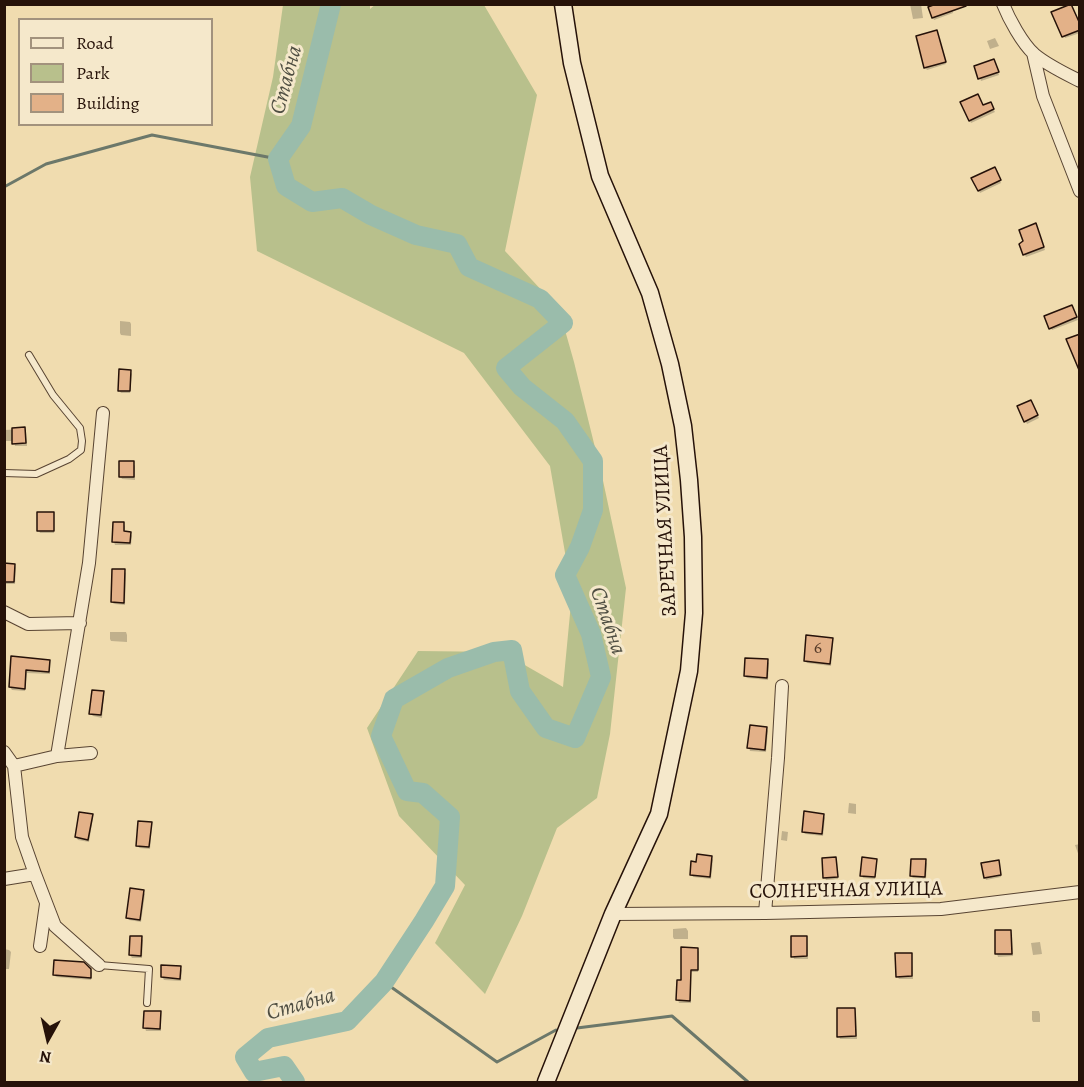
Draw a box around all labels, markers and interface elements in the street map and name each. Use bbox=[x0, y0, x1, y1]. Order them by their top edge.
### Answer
legend bbox=[18, 18, 213, 126]
text: Road bbox=[76, 31, 113, 55]
water label: Стабна bbox=[265, 43, 309, 117]
text: Park bbox=[76, 61, 110, 85]
text: Building bbox=[76, 91, 140, 115]
street label: ЗАРЕЧНАЯ УЛИЦА bbox=[649, 444, 683, 618]
water label: Стабна bbox=[583, 584, 631, 658]
house number: 6 bbox=[814, 638, 822, 660]
street label: СОЛНЕЧНАЯ УЛИЦА bbox=[749, 877, 943, 905]
water label: Стабна bbox=[264, 983, 338, 1027]
north arrow bbox=[18, 1009, 78, 1069]
text: N bbox=[38, 1045, 53, 1069]

